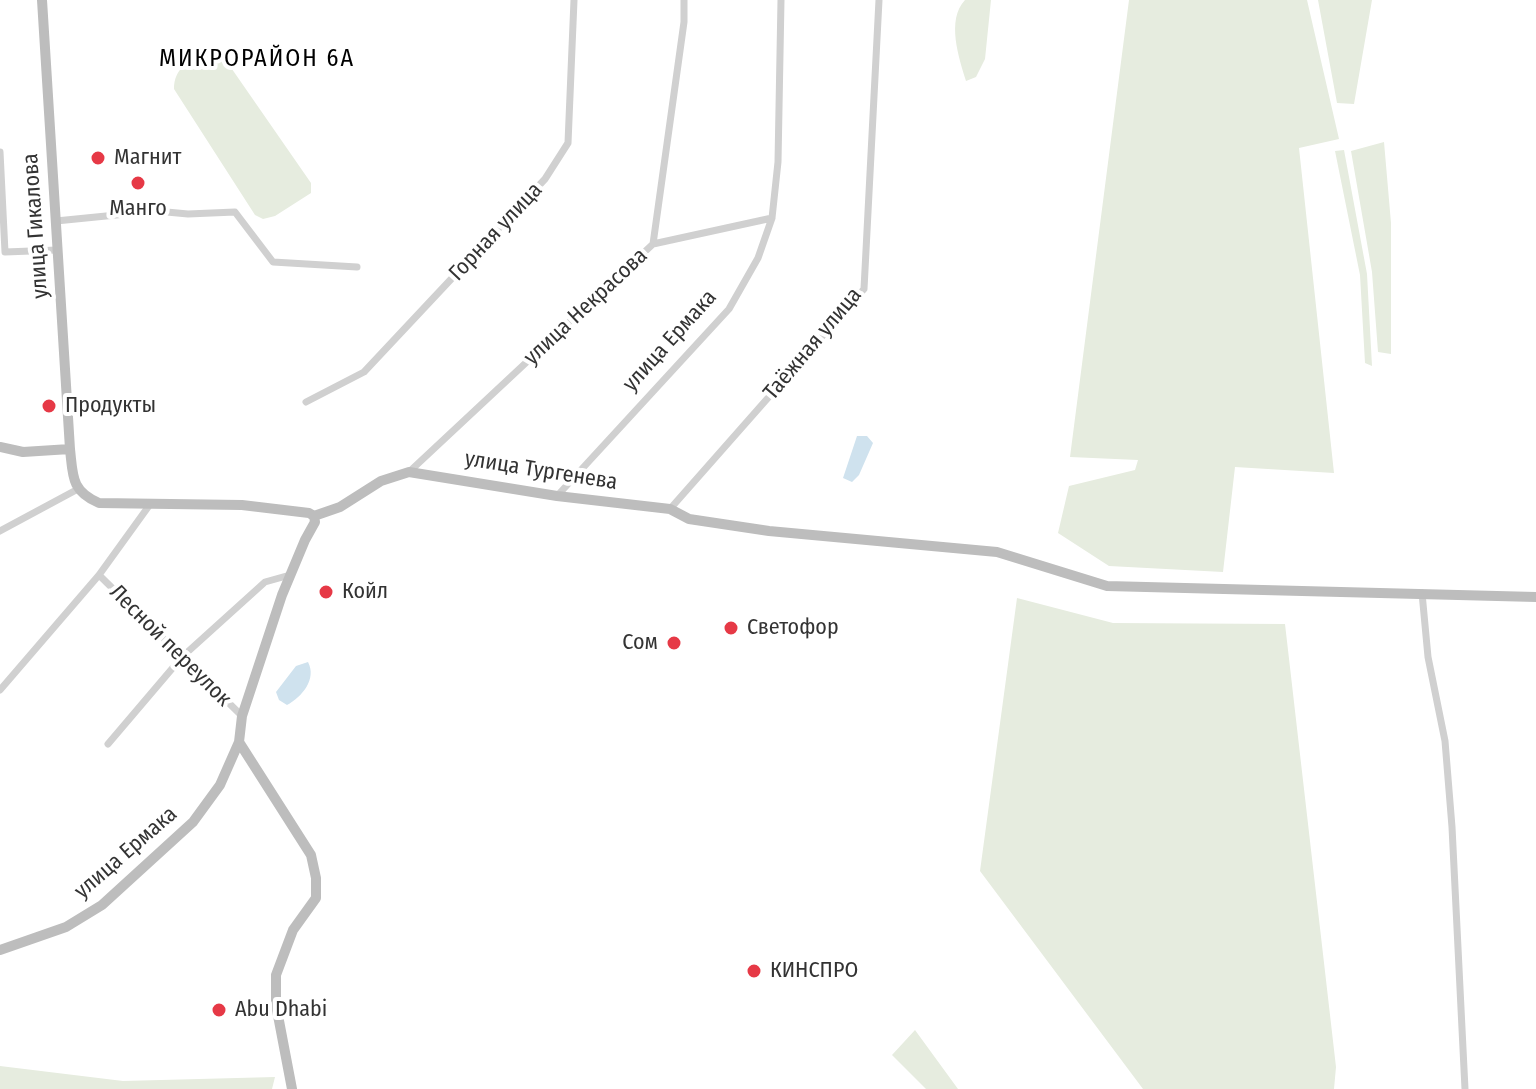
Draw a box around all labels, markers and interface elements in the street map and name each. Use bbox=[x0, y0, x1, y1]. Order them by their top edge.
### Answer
district label: МИКРОРАЙОН 6А bbox=[159, 45, 355, 73]
place label: Магнит bbox=[114, 145, 181, 171]
marker: Магнит bbox=[89, 149, 107, 167]
street label: улица Гикалова bbox=[18, 152, 54, 300]
marker: Манго bbox=[129, 174, 147, 192]
street label: Горная улица bbox=[444, 177, 548, 287]
place label: Манго bbox=[109, 196, 167, 222]
street label: улица Некрасова bbox=[519, 243, 653, 371]
street label: Таёжная улица bbox=[758, 283, 868, 405]
street label: улица Ермака bbox=[618, 285, 722, 397]
place label: Продукты bbox=[65, 393, 156, 419]
marker: Продукты bbox=[40, 397, 58, 415]
street label: улица Тургенева bbox=[463, 446, 619, 496]
place label: Койл bbox=[342, 579, 388, 605]
street label: Лесной переулок bbox=[104, 580, 236, 712]
marker: Койл bbox=[317, 583, 335, 601]
place label: Светофор bbox=[747, 615, 839, 641]
marker: Светофор bbox=[722, 619, 740, 637]
place label: Сом bbox=[622, 630, 658, 656]
marker: Сом bbox=[665, 634, 683, 652]
street label: улица Ермака bbox=[69, 801, 183, 905]
place label: КИНСПРО bbox=[770, 958, 858, 984]
marker: КИНСПРО bbox=[745, 962, 763, 980]
place label: Abu Dhabi bbox=[235, 997, 327, 1023]
marker: Abu Dhabi bbox=[210, 1001, 228, 1019]

